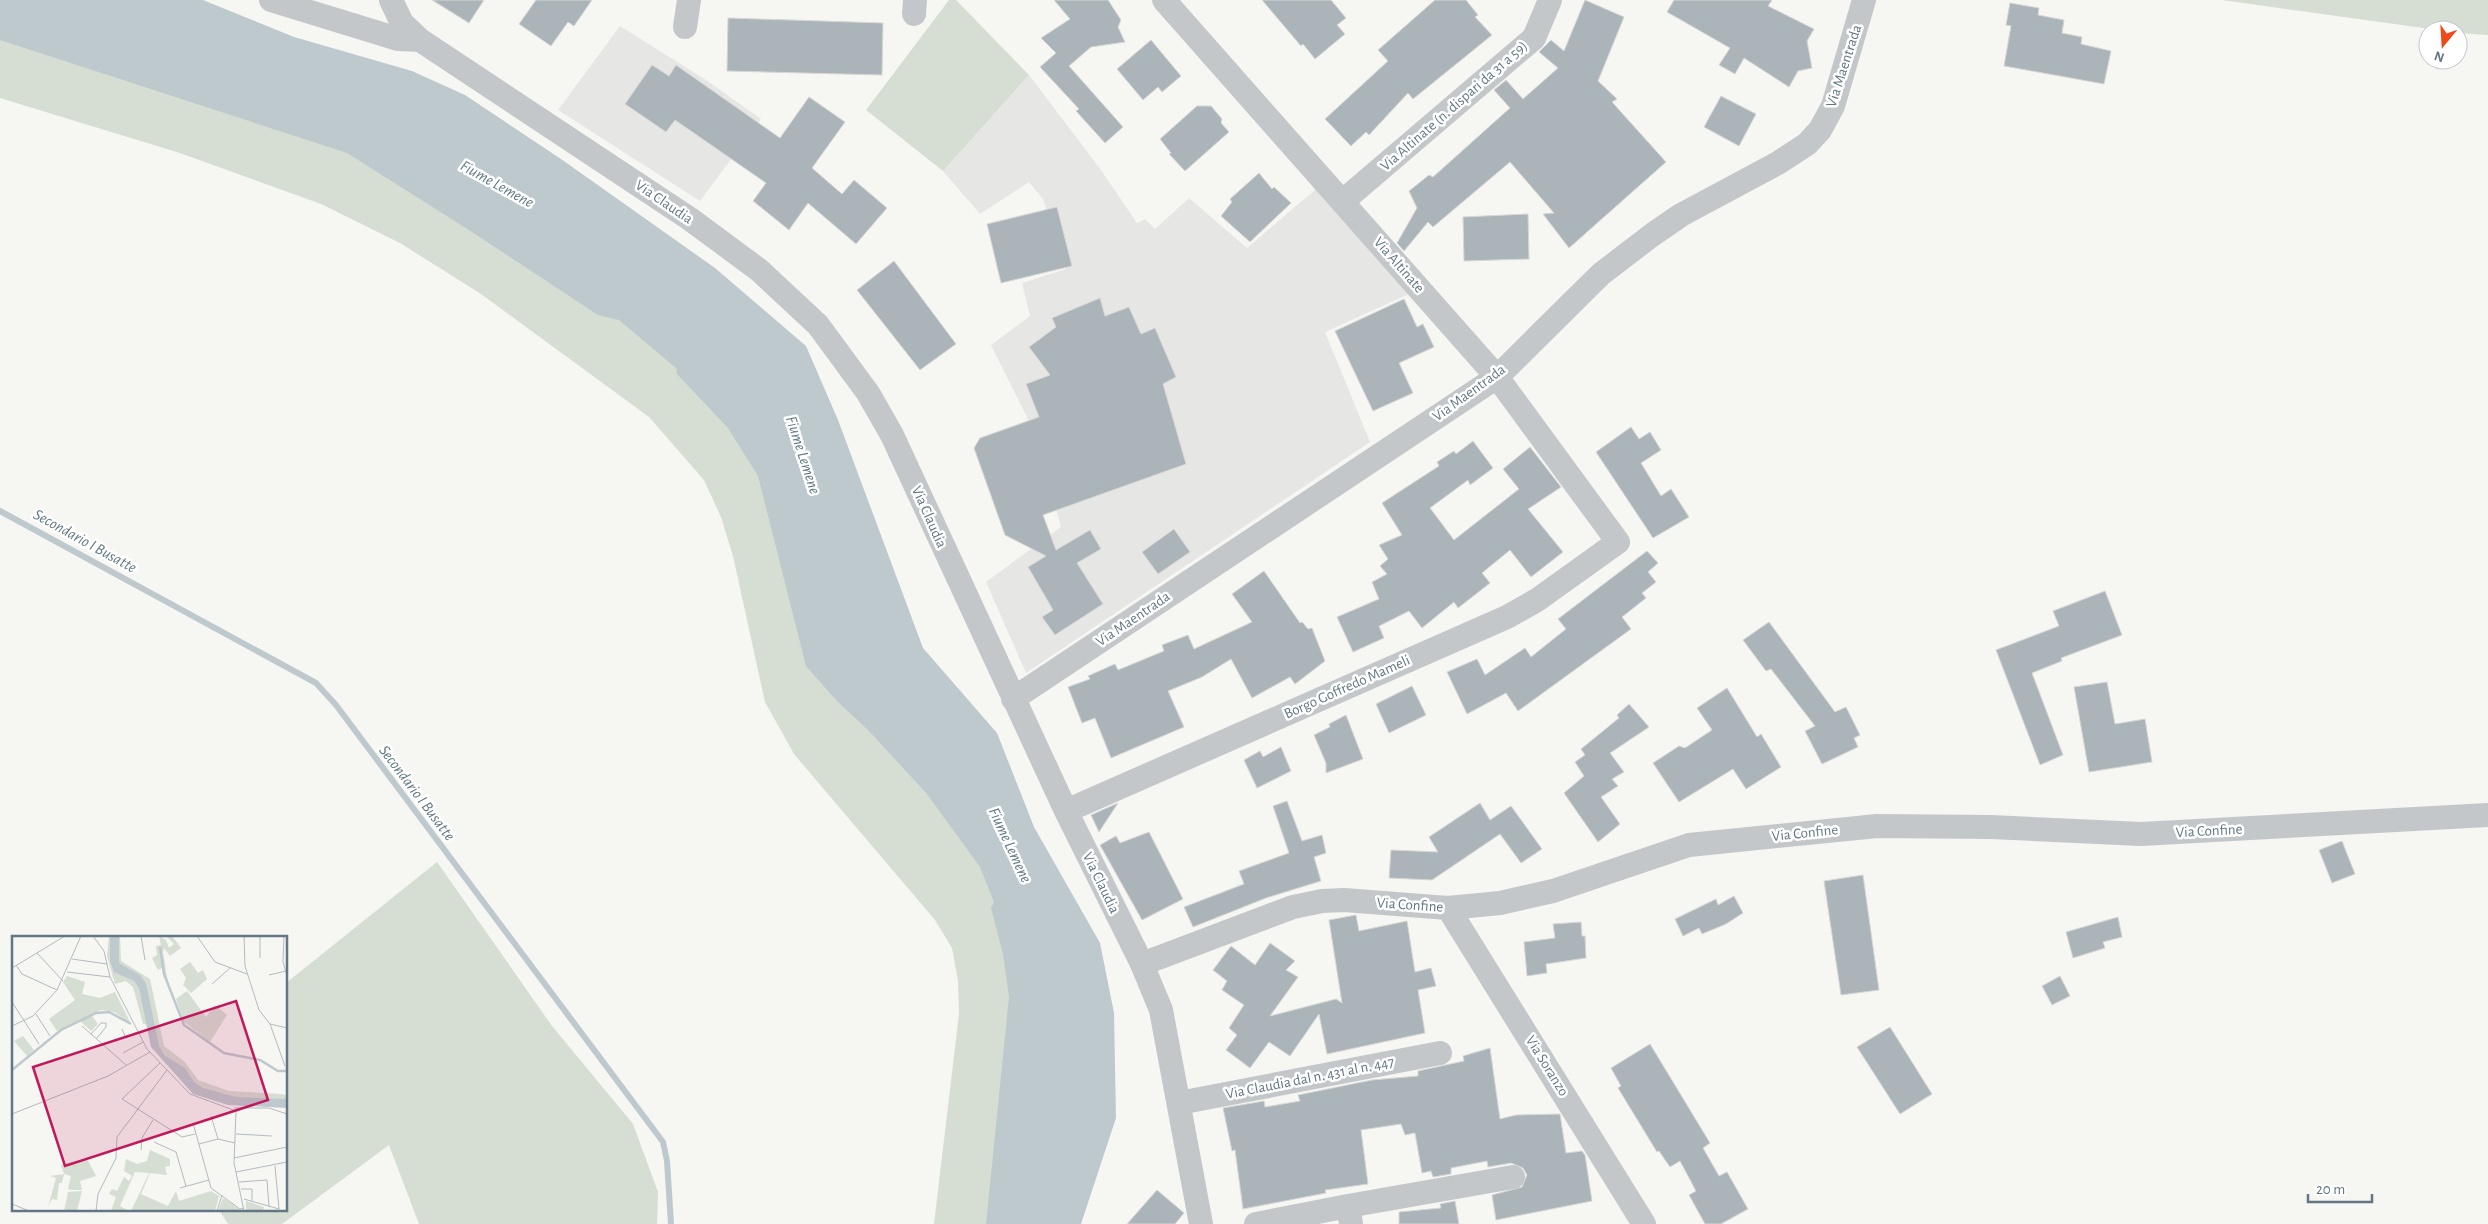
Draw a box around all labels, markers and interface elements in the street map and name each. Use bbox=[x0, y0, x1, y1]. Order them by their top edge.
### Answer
north arrow bbox=[2418, 20, 2468, 70]
street label: Via Maentrada bbox=[1824, 23, 1864, 109]
street label: Via Altinate (n. dispari da 31 a 59) bbox=[1378, 38, 1530, 174]
text: N bbox=[2432, 48, 2446, 65]
water label: Fiume Lemene bbox=[458, 157, 536, 211]
street label: Via Claudia bbox=[632, 177, 696, 227]
street label: Via Altinate bbox=[1371, 234, 1427, 296]
street label: Via Maentrada bbox=[1430, 362, 1508, 424]
water label: Fiume Lemene bbox=[783, 414, 823, 496]
street label: Via Claudia bbox=[909, 484, 949, 550]
water label: Secondario I Busatte bbox=[31, 506, 139, 576]
street label: Via Maentrada bbox=[1093, 589, 1173, 649]
street label: Borgo Goffredo Mameli bbox=[1282, 652, 1412, 722]
water label: Secondario I Busatte bbox=[376, 742, 458, 844]
water label: Fiume Lemene bbox=[986, 805, 1034, 885]
street label: Via Confine bbox=[1771, 822, 1839, 844]
street label: Via Confine bbox=[2175, 822, 2243, 840]
street label: Via Claudia bbox=[1080, 850, 1122, 916]
street label: Via Confine bbox=[1376, 895, 1444, 915]
inset map bbox=[12, 936, 288, 1212]
street label: Via Soranzo bbox=[1523, 1033, 1571, 1099]
street label: Via Claudia dal n. 431 al n. 447 bbox=[1224, 1054, 1396, 1102]
scale bar bbox=[2308, 1172, 2372, 1204]
text: 20 m bbox=[2316, 1182, 2345, 1197]

